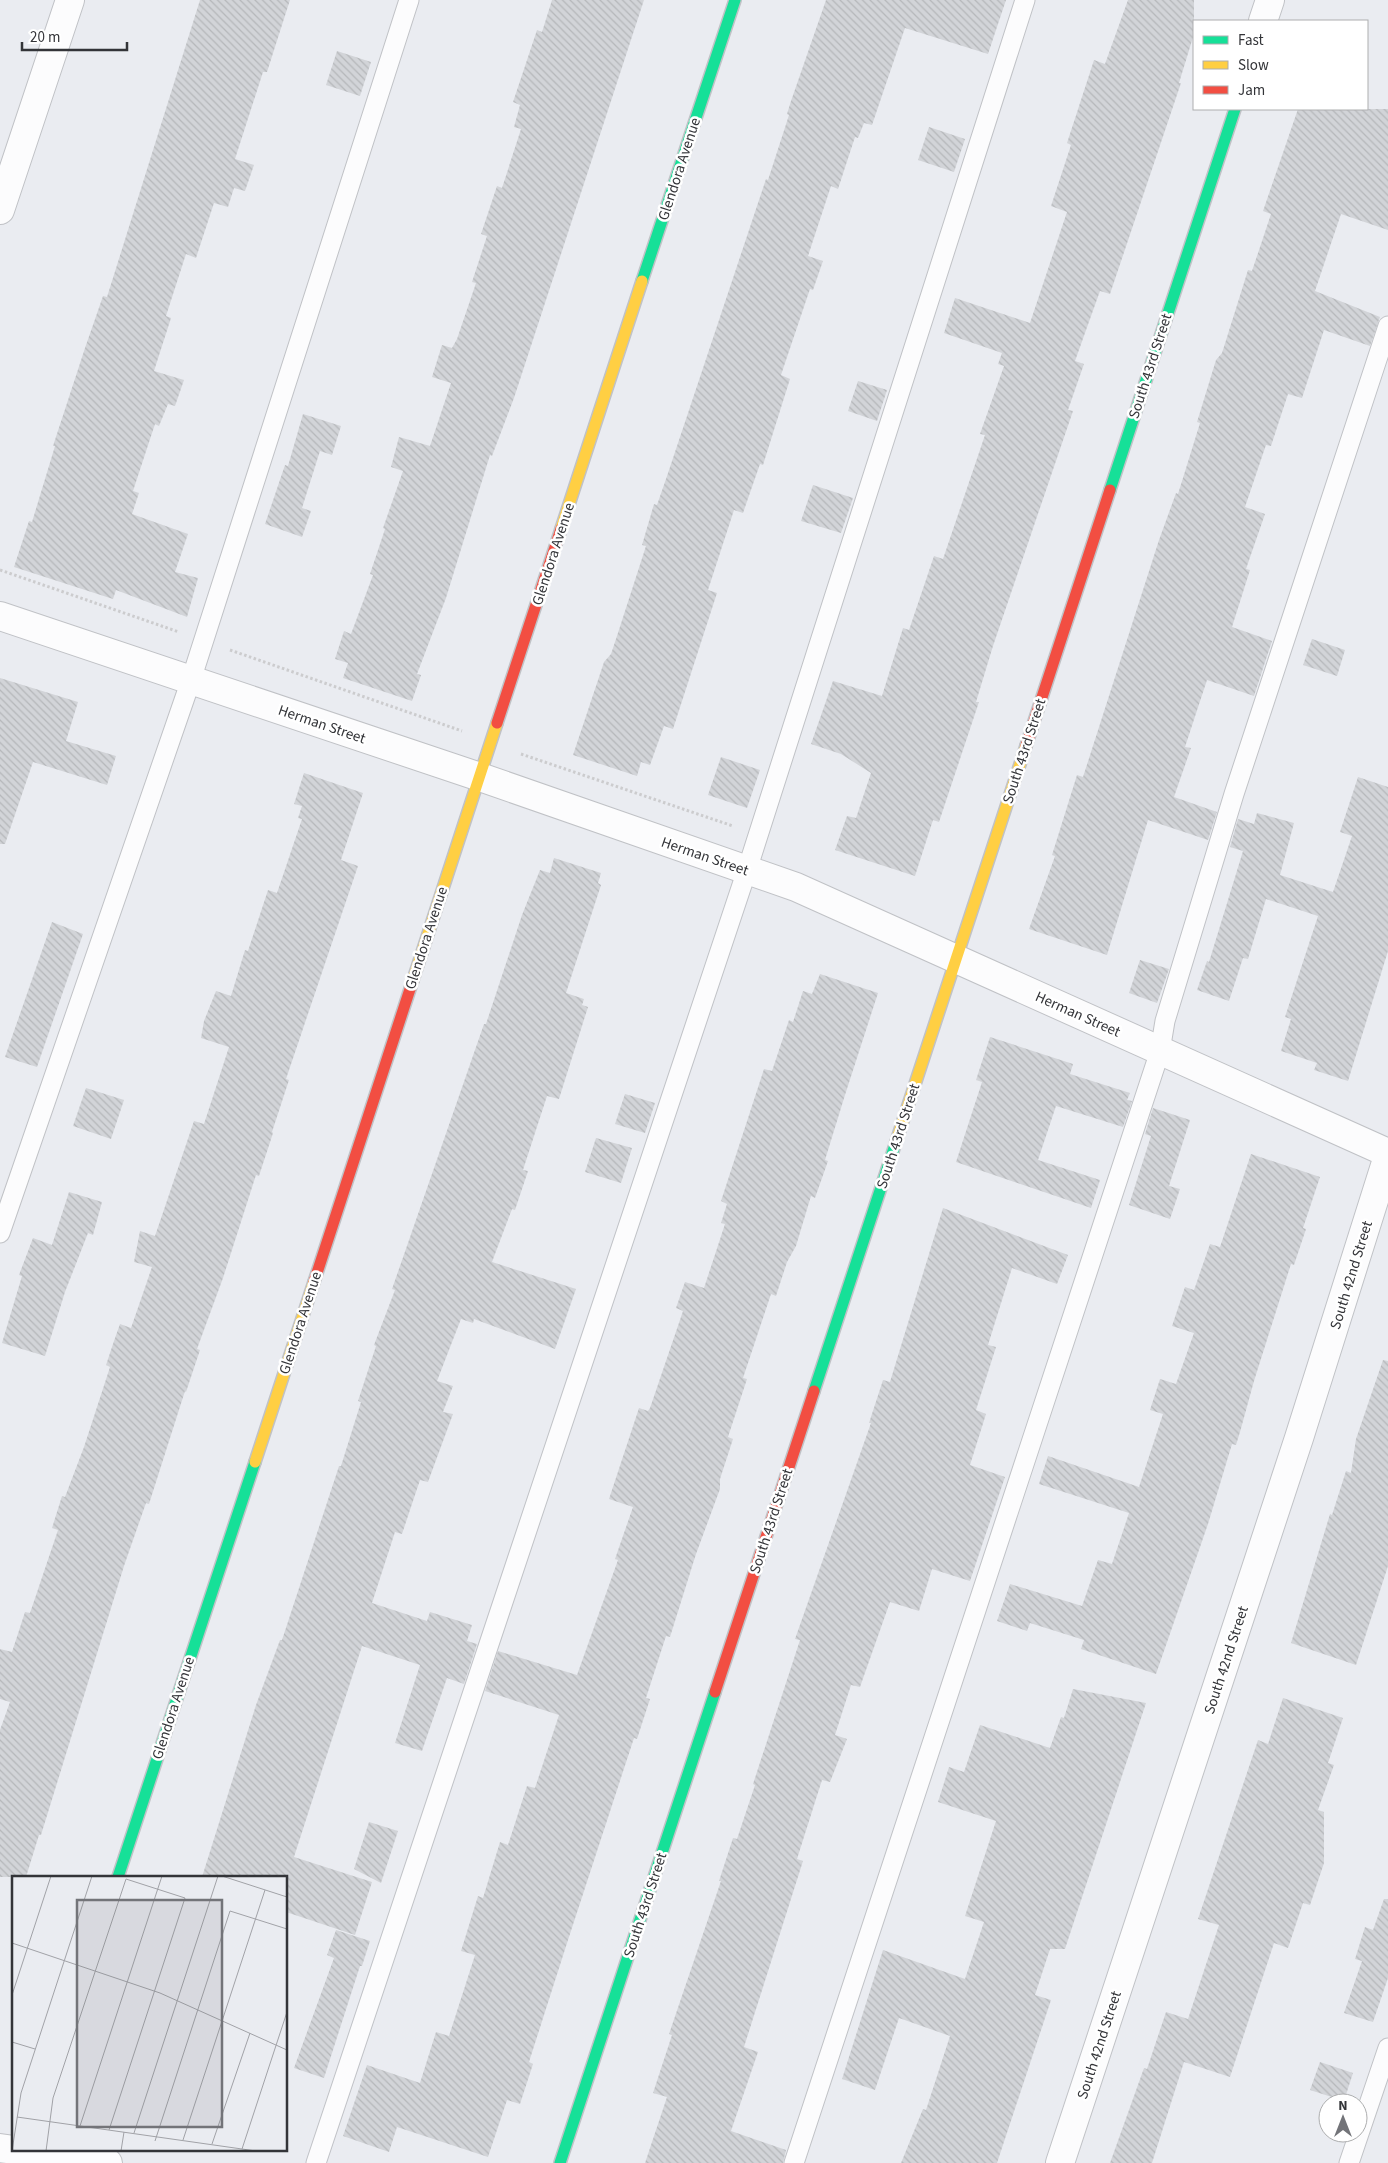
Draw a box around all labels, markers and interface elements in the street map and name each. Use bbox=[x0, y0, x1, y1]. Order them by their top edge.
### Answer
scale bar bbox=[22, 20, 128, 52]
legend bbox=[1193, 20, 1368, 110]
text: 20 m bbox=[30, 27, 60, 48]
text: Fast bbox=[1238, 30, 1264, 51]
text: Slow bbox=[1238, 55, 1269, 76]
text: Jam bbox=[1238, 80, 1265, 101]
street label: Glendora Avenue bbox=[653, 115, 706, 223]
street label: South 43rd Street bbox=[1124, 311, 1177, 421]
street label: Glendora Avenue bbox=[527, 500, 580, 608]
street label: South 43rd Street bbox=[998, 696, 1051, 806]
street label: Herman Street bbox=[275, 700, 368, 749]
street label: Herman Street bbox=[658, 832, 751, 881]
street label: Glendora Avenue bbox=[400, 884, 453, 992]
street label: Herman Street bbox=[1032, 986, 1124, 1043]
street label: South 43rd Street bbox=[872, 1081, 925, 1191]
street label: South 42nd Street bbox=[1325, 1218, 1378, 1332]
street label: Glendora Avenue bbox=[274, 1269, 327, 1377]
street label: South 43rd Street bbox=[745, 1466, 798, 1576]
street label: South 42nd Street bbox=[1199, 1603, 1254, 1717]
street label: Glendora Avenue bbox=[147, 1654, 200, 1762]
street label: South 43rd Street bbox=[619, 1850, 672, 1960]
inset map bbox=[12, 1876, 288, 2150]
street label: South 42nd Street bbox=[1072, 1988, 1127, 2102]
north arrow bbox=[1318, 2093, 1368, 2143]
text: N bbox=[1338, 2096, 1348, 2116]

